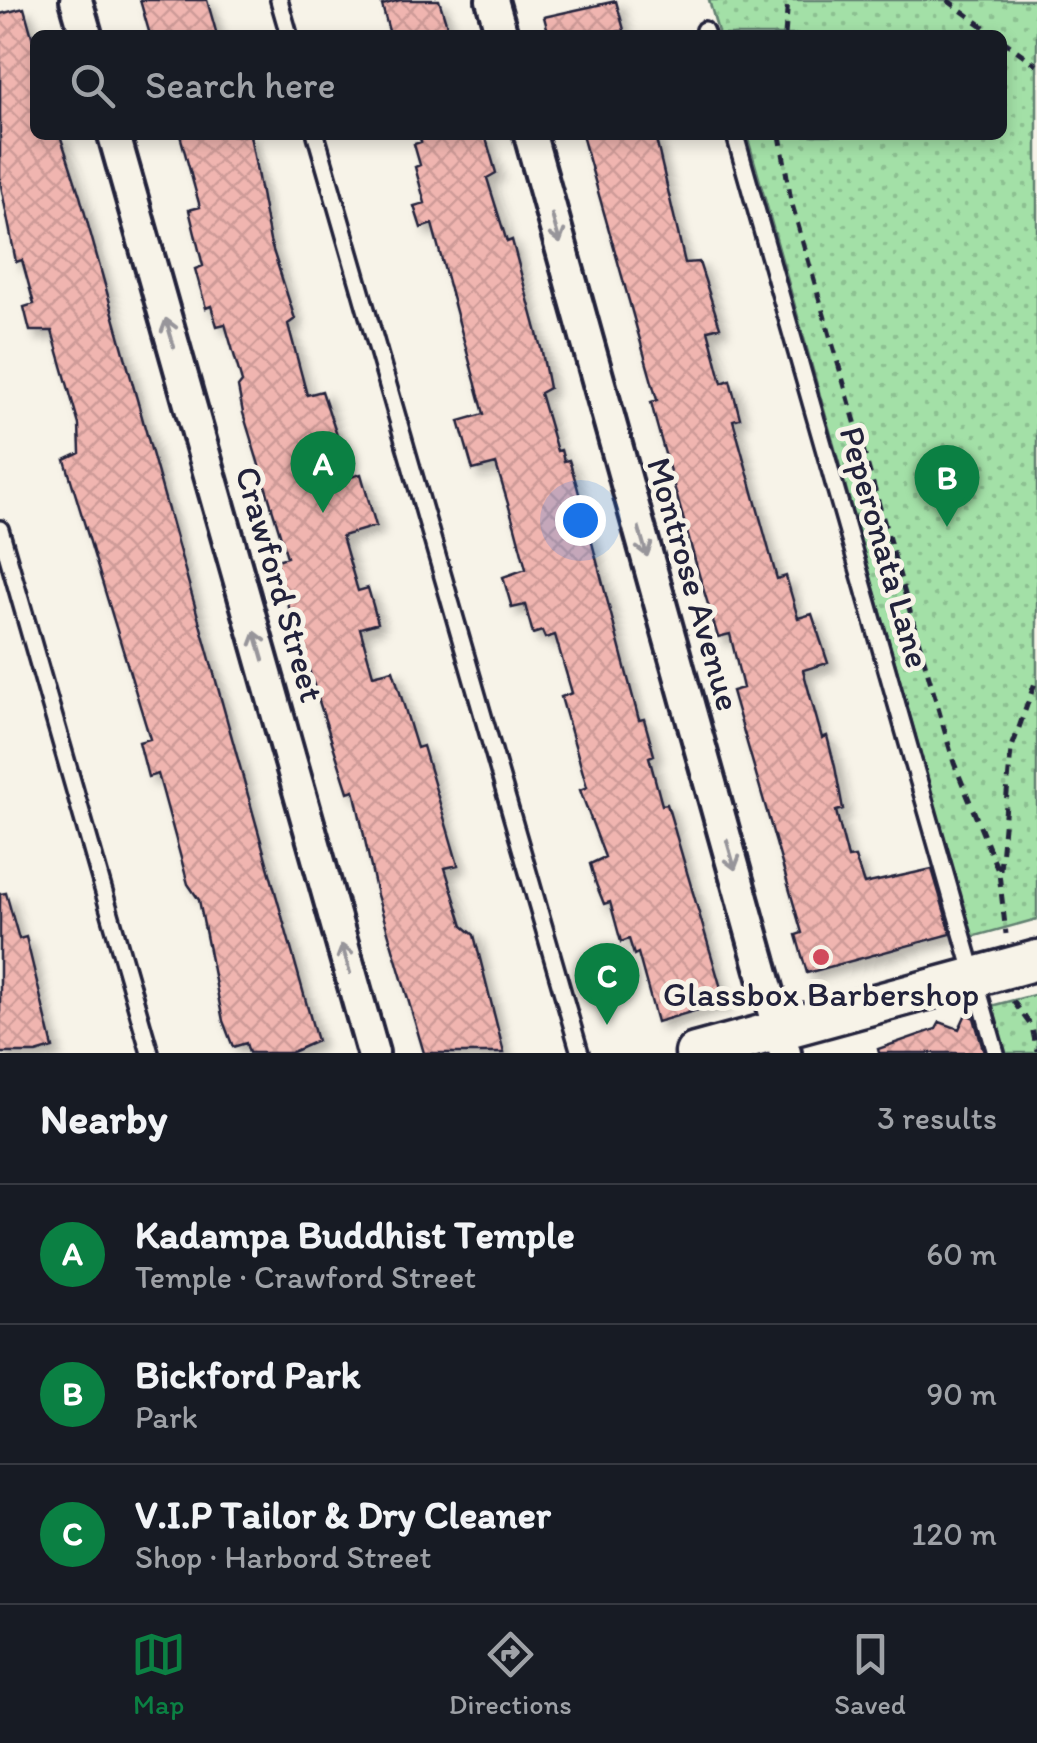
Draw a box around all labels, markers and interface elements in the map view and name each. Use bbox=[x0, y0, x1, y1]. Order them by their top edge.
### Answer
search box bbox=[30, 30, 1007, 140]
icon: search bbox=[65, 58, 120, 113]
text: Search here bbox=[145, 62, 336, 108]
one-way arrow bbox=[548, 213, 566, 244]
one-way arrow bbox=[160, 318, 178, 350]
street label: Peperonata Lane bbox=[830, 421, 940, 673]
pin: A bbox=[290, 430, 356, 513]
pin: B bbox=[914, 444, 980, 527]
street label: Montrose Avenue bbox=[638, 453, 750, 715]
street label: Crawford Street bbox=[226, 461, 334, 707]
your location bbox=[555, 495, 606, 546]
one-way arrow bbox=[635, 526, 654, 557]
one-way arrow bbox=[248, 631, 267, 662]
one-way arrow bbox=[723, 839, 741, 870]
pin: C bbox=[574, 942, 640, 1025]
one-way arrow bbox=[336, 944, 355, 975]
marker: Glassbox Barbershop bbox=[810, 946, 832, 968]
place label: Glassbox Barbershop bbox=[663, 973, 979, 1015]
text: Nearby bbox=[40, 1093, 167, 1144]
text: 3 results bbox=[877, 1099, 997, 1137]
text: Kadampa Buddhist Temple bbox=[135, 1212, 575, 1258]
text: A bbox=[62, 1235, 83, 1273]
text: 60 m bbox=[926, 1235, 997, 1273]
text: Temple · Crawford Street bbox=[135, 1258, 476, 1296]
text: Bickford Park bbox=[135, 1352, 360, 1398]
text: B bbox=[62, 1375, 83, 1413]
text: 90 m bbox=[926, 1375, 997, 1413]
text: Park bbox=[135, 1398, 198, 1436]
text: V.I.P Tailor & Dry Cleaner bbox=[135, 1492, 551, 1538]
text: C bbox=[62, 1515, 83, 1553]
text: 120 m bbox=[911, 1515, 997, 1553]
text: Shop · Harbord Street bbox=[135, 1538, 432, 1576]
tab: Map bbox=[131, 1627, 186, 1721]
tab: Directions bbox=[449, 1627, 572, 1721]
tab: Saved bbox=[834, 1627, 906, 1721]

